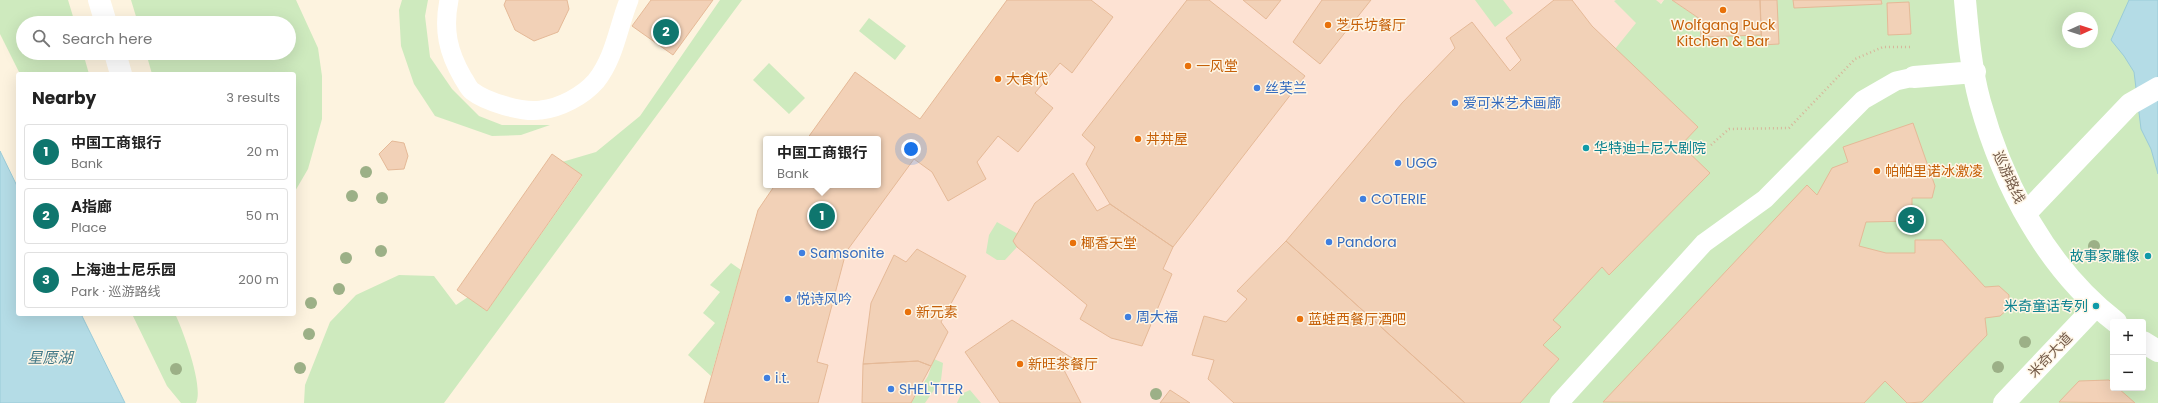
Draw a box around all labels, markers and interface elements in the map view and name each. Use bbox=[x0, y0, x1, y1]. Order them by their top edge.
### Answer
marker: Wolfgang Puck Kitchen & Bar bbox=[1718, 5, 1728, 15]
north arrow bbox=[2062, 12, 2098, 48]
place label: 芝乐坊餐厅 bbox=[1336, 15, 1406, 35]
place label: Wolfgang Puck Kitchen & Bar bbox=[1671, 15, 1776, 51]
search box bbox=[16, 16, 296, 60]
pin: 2 bbox=[653, 17, 679, 47]
marker: 芝乐坊餐厅 bbox=[1323, 20, 1333, 30]
icon: search bbox=[30, 27, 52, 49]
text: Search here bbox=[62, 28, 152, 49]
place label: 一风堂 bbox=[1196, 56, 1238, 76]
marker: 一风堂 bbox=[1183, 61, 1193, 71]
place label: 大食代 bbox=[1006, 69, 1048, 89]
marker: 大食代 bbox=[993, 74, 1003, 84]
place label: 丝芙兰 bbox=[1265, 78, 1307, 98]
marker: 丝芙兰 bbox=[1252, 83, 1262, 93]
text: Nearby bbox=[32, 86, 96, 110]
text: 3 results bbox=[226, 88, 280, 107]
place label: 爱可米艺术画廊 bbox=[1463, 93, 1561, 113]
marker: 爱可米艺术画廊 bbox=[1450, 98, 1460, 108]
place label: 丼丼屋 bbox=[1146, 129, 1188, 149]
text: 中国工商银行 bbox=[71, 132, 161, 153]
marker: 丼丼屋 bbox=[1133, 134, 1143, 144]
popup bbox=[763, 136, 881, 188]
place label: 华特迪士尼大剧院 bbox=[1594, 138, 1706, 158]
your location bbox=[901, 139, 921, 159]
text: 1 bbox=[44, 142, 48, 161]
text: 20 m bbox=[246, 142, 279, 161]
text: 中国工商银行 bbox=[777, 142, 867, 163]
marker: 华特迪士尼大剧院 bbox=[1581, 143, 1591, 153]
street label: 巡游路线 bbox=[1988, 147, 2030, 207]
place label: UGG bbox=[1406, 153, 1437, 173]
text: Bank bbox=[71, 154, 103, 173]
marker: UGG bbox=[1393, 158, 1403, 168]
place label: 帕帕里诺冰激凌 bbox=[1885, 161, 1983, 181]
text: Bank bbox=[777, 164, 809, 183]
marker: 帕帕里诺冰激凌 bbox=[1872, 166, 1882, 176]
place label: COTERIE bbox=[1371, 189, 1427, 209]
marker: COTERIE bbox=[1358, 194, 1368, 204]
text: A指廊 bbox=[71, 196, 112, 217]
pin: 1 bbox=[809, 201, 835, 231]
pin: 3 bbox=[1898, 205, 1924, 235]
text: 2 bbox=[42, 206, 50, 225]
text: 50 m bbox=[246, 206, 279, 225]
text: Place bbox=[71, 218, 106, 237]
place label: Pandora bbox=[1337, 232, 1397, 252]
place label: 椰香天堂 bbox=[1081, 233, 1137, 253]
marker: Pandora bbox=[1324, 237, 1334, 247]
marker: 椰香天堂 bbox=[1068, 238, 1078, 248]
place label: Samsonite bbox=[810, 243, 885, 263]
place label: 故事家雕像 bbox=[2070, 246, 2140, 266]
marker: Samsonite bbox=[797, 248, 807, 258]
marker: 故事家雕像 bbox=[2143, 251, 2153, 261]
text: 上海迪士尼乐园 bbox=[71, 259, 176, 280]
text: 3 bbox=[42, 270, 50, 289]
text: 200 m bbox=[238, 270, 279, 289]
text: Park · 巡游路线 bbox=[71, 282, 161, 301]
place label: 悦诗风吟 bbox=[796, 289, 852, 309]
marker: 悦诗风吟 bbox=[783, 294, 793, 304]
place label: 米奇童话专列 bbox=[2004, 296, 2088, 316]
marker: 米奇童话专列 bbox=[2091, 301, 2101, 311]
place label: 新元素 bbox=[916, 302, 958, 322]
marker: 新元素 bbox=[903, 307, 913, 317]
place label: 周大福 bbox=[1136, 307, 1178, 327]
place label: 蓝蛙西餐厅酒吧 bbox=[1308, 309, 1406, 329]
marker: 周大福 bbox=[1123, 312, 1133, 322]
marker: 蓝蛙西餐厅酒吧 bbox=[1295, 314, 1305, 324]
map controls bbox=[2110, 319, 2146, 391]
button: + bbox=[2110, 319, 2146, 355]
street label: 米奇大道 bbox=[2023, 328, 2077, 382]
water label: 星愿湖 bbox=[27, 347, 74, 368]
place label: 新旺茶餐厅 bbox=[1028, 354, 1098, 374]
button: − bbox=[2110, 355, 2146, 391]
marker: 新旺茶餐厅 bbox=[1015, 359, 1025, 369]
place label: i.t. bbox=[775, 368, 789, 388]
marker: i.t. bbox=[762, 373, 772, 383]
place label: SHEL'TTER bbox=[899, 379, 963, 399]
marker: SHEL'TTER bbox=[886, 384, 896, 394]

